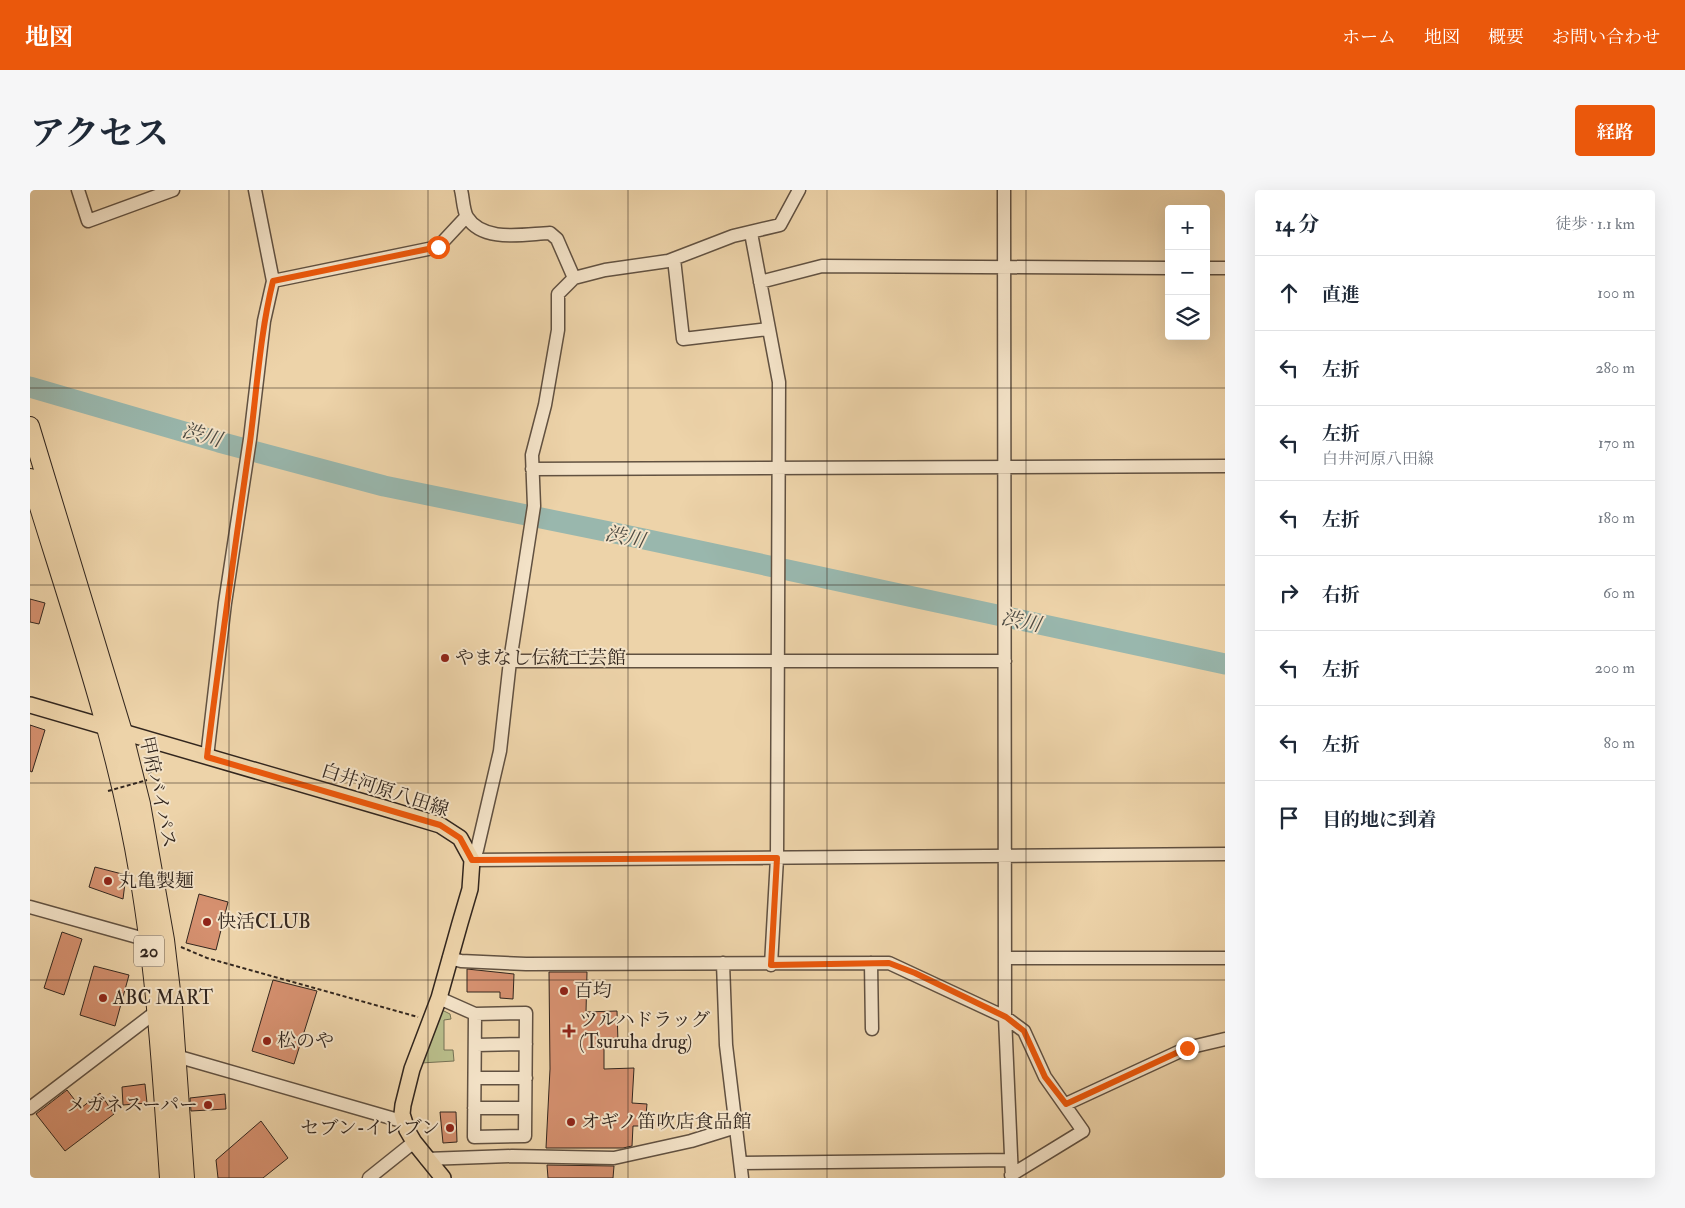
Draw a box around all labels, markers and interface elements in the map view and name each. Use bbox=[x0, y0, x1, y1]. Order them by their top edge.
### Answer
text: 地図 bbox=[25, 22, 73, 53]
text: ホーム bbox=[1342, 26, 1396, 49]
text: 地図 bbox=[1424, 26, 1460, 49]
text: 概要 bbox=[1488, 26, 1524, 49]
text: お問い合わせ bbox=[1552, 26, 1660, 49]
button: 経路 bbox=[1575, 105, 1655, 156]
text: アクセス bbox=[30, 112, 169, 156]
map controls bbox=[1165, 205, 1210, 340]
button: + bbox=[1165, 205, 1210, 250]
text: 14 分 bbox=[1275, 211, 1319, 238]
text: 徒歩 · 1.1 km bbox=[1555, 214, 1635, 234]
route start bbox=[427, 236, 450, 259]
button: − bbox=[1165, 250, 1210, 295]
icon: ahead bbox=[1275, 279, 1303, 307]
text: 直進 bbox=[1322, 283, 1360, 307]
text: 100 m bbox=[1597, 283, 1635, 303]
button: layers bbox=[1165, 295, 1210, 340]
icon: left bbox=[1275, 354, 1303, 382]
text: 左折 bbox=[1322, 358, 1360, 382]
text: 280 m bbox=[1595, 358, 1635, 378]
water label: 渋川 bbox=[179, 417, 227, 453]
text: 左折 bbox=[1322, 422, 1360, 446]
icon: left bbox=[1275, 429, 1303, 457]
text: 170 m bbox=[1598, 433, 1635, 453]
text: 白井河原八田線 bbox=[1322, 449, 1434, 469]
icon: left bbox=[1275, 504, 1303, 532]
text: 左折 bbox=[1322, 508, 1360, 532]
text: 180 m bbox=[1598, 508, 1635, 528]
water label: 渋川 bbox=[603, 521, 649, 554]
icon: right bbox=[1275, 579, 1303, 607]
text: 右折 bbox=[1322, 583, 1360, 607]
text: 60 m bbox=[1603, 583, 1635, 603]
water label: 渋川 bbox=[999, 605, 1045, 638]
place label: やまなし伝統工芸館 bbox=[455, 646, 626, 670]
marker: やまなし伝統工芸館 bbox=[439, 652, 451, 664]
icon: left bbox=[1275, 654, 1303, 682]
text: 左折 bbox=[1322, 658, 1360, 682]
text: 200 m bbox=[1595, 658, 1635, 678]
icon: left bbox=[1275, 729, 1303, 757]
text: 左折 bbox=[1322, 733, 1360, 757]
text: 80 m bbox=[1604, 733, 1635, 753]
street label: 甲府バイパス bbox=[134, 734, 182, 850]
street label: 白井河原八田線 bbox=[318, 758, 452, 822]
icon: arrive bbox=[1275, 804, 1303, 832]
text: 目的地に到着 bbox=[1322, 808, 1436, 832]
place label: 丸亀製麺 bbox=[118, 869, 194, 893]
marker: 丸亀製麺 bbox=[102, 875, 114, 887]
place label: 快活CLUB bbox=[217, 910, 311, 934]
marker: 快活CLUB bbox=[201, 916, 213, 928]
road number: 20 bbox=[134, 936, 164, 966]
place label: 百均 bbox=[574, 979, 612, 1003]
marker: 百均 bbox=[558, 985, 570, 997]
place label: ABC MART bbox=[112, 986, 213, 1010]
marker: ABC MART bbox=[97, 992, 109, 1004]
place label: ツルハドラッグ (Tsuruha drug) bbox=[579, 1008, 710, 1054]
marker: ツルハドラッグ (Tsuruha drug) bbox=[563, 1025, 575, 1037]
place label: 松のや bbox=[277, 1029, 334, 1053]
marker: 松のや bbox=[261, 1035, 273, 1047]
route end bbox=[1176, 1037, 1199, 1060]
place label: メガネスーパー bbox=[67, 1093, 198, 1117]
marker: メガネスーパー bbox=[202, 1099, 214, 1111]
place label: オギノ笛吹店食品館 bbox=[581, 1110, 752, 1134]
place label: セブン-イレブン bbox=[300, 1116, 440, 1140]
marker: オギノ笛吹店食品館 bbox=[565, 1116, 577, 1128]
marker: セブン-イレブン bbox=[444, 1122, 456, 1134]

